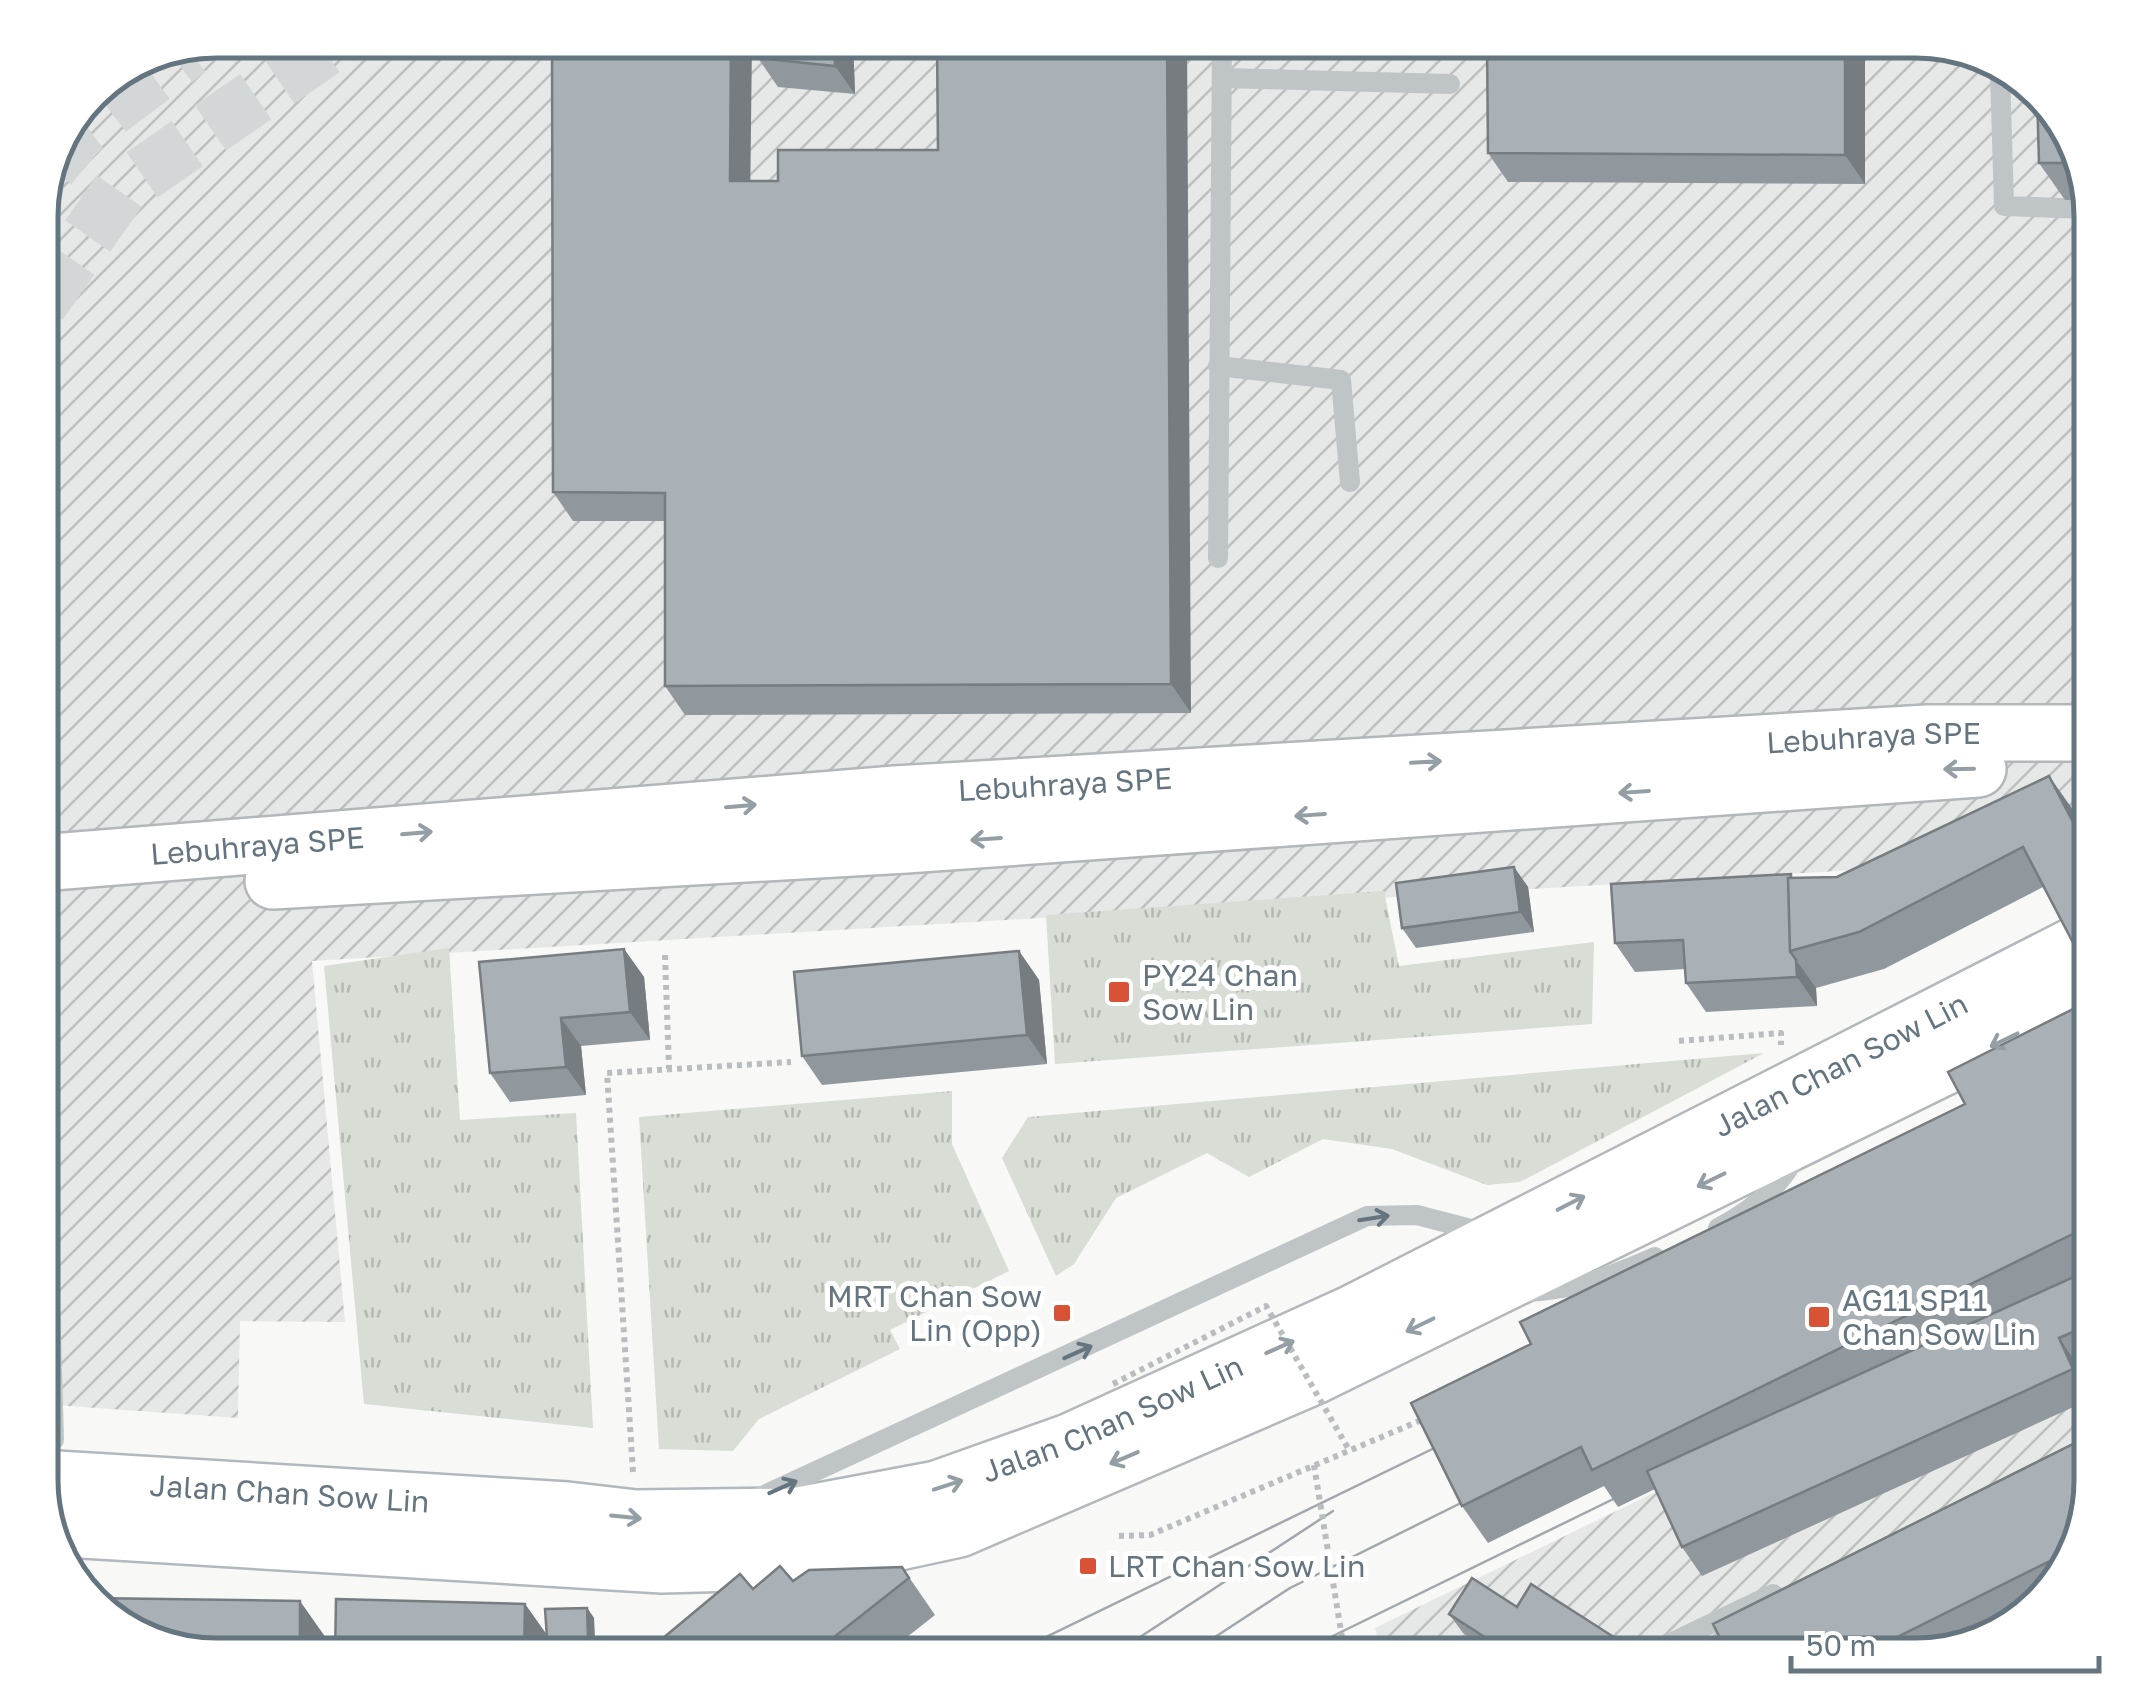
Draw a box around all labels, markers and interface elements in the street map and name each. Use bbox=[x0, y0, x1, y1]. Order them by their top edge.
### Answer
street label: Lebuhraya SPE bbox=[1765, 715, 1981, 760]
one-way arrow bbox=[1410, 752, 1442, 771]
street label: Lebuhraya SPE bbox=[957, 760, 1173, 808]
one-way arrow bbox=[1943, 760, 1975, 779]
one-way arrow bbox=[1619, 783, 1651, 802]
one-way arrow bbox=[724, 797, 756, 816]
one-way arrow bbox=[1295, 806, 1327, 825]
street label: Lebuhraya SPE bbox=[149, 819, 366, 872]
one-way arrow bbox=[400, 823, 432, 842]
one-way arrow bbox=[970, 830, 1003, 849]
place label: PY24 Chan Sow Lin bbox=[1142, 957, 1298, 1027]
marker: PY24 Chan Sow Lin bbox=[1106, 979, 1132, 1005]
street label: Jalan Chan Sow Lin bbox=[1707, 985, 1973, 1144]
one-way arrow bbox=[1990, 1031, 2020, 1050]
one-way arrow bbox=[1697, 1172, 1727, 1191]
one-way arrow bbox=[1556, 1193, 1586, 1212]
one-way arrow bbox=[1357, 1208, 1390, 1227]
place label: MRT Chan Sow Lin (Opp) bbox=[827, 1278, 1042, 1348]
place label: AG11 SP11 Chan Sow Lin bbox=[1842, 1282, 2036, 1352]
marker: MRT Chan Sow Lin (Opp) bbox=[1051, 1302, 1073, 1324]
marker: AG11 SP11 Chan Sow Lin bbox=[1806, 1304, 1832, 1330]
one-way arrow bbox=[1406, 1316, 1436, 1335]
one-way arrow bbox=[1264, 1336, 1294, 1355]
one-way arrow bbox=[1063, 1342, 1093, 1360]
street label: Jalan Chan Sow Lin bbox=[977, 1347, 1249, 1490]
one-way arrow bbox=[1109, 1450, 1140, 1468]
street label: Jalan Chan Sow Lin bbox=[149, 1467, 430, 1520]
one-way arrow bbox=[932, 1475, 963, 1493]
one-way arrow bbox=[768, 1477, 798, 1495]
one-way arrow bbox=[610, 1508, 642, 1527]
place label: LRT Chan Sow Lin bbox=[1108, 1548, 1365, 1584]
marker: LRT Chan Sow Lin bbox=[1077, 1555, 1099, 1577]
scale bar bbox=[1791, 1611, 2098, 1673]
text: 50 m bbox=[1806, 1627, 1876, 1663]

